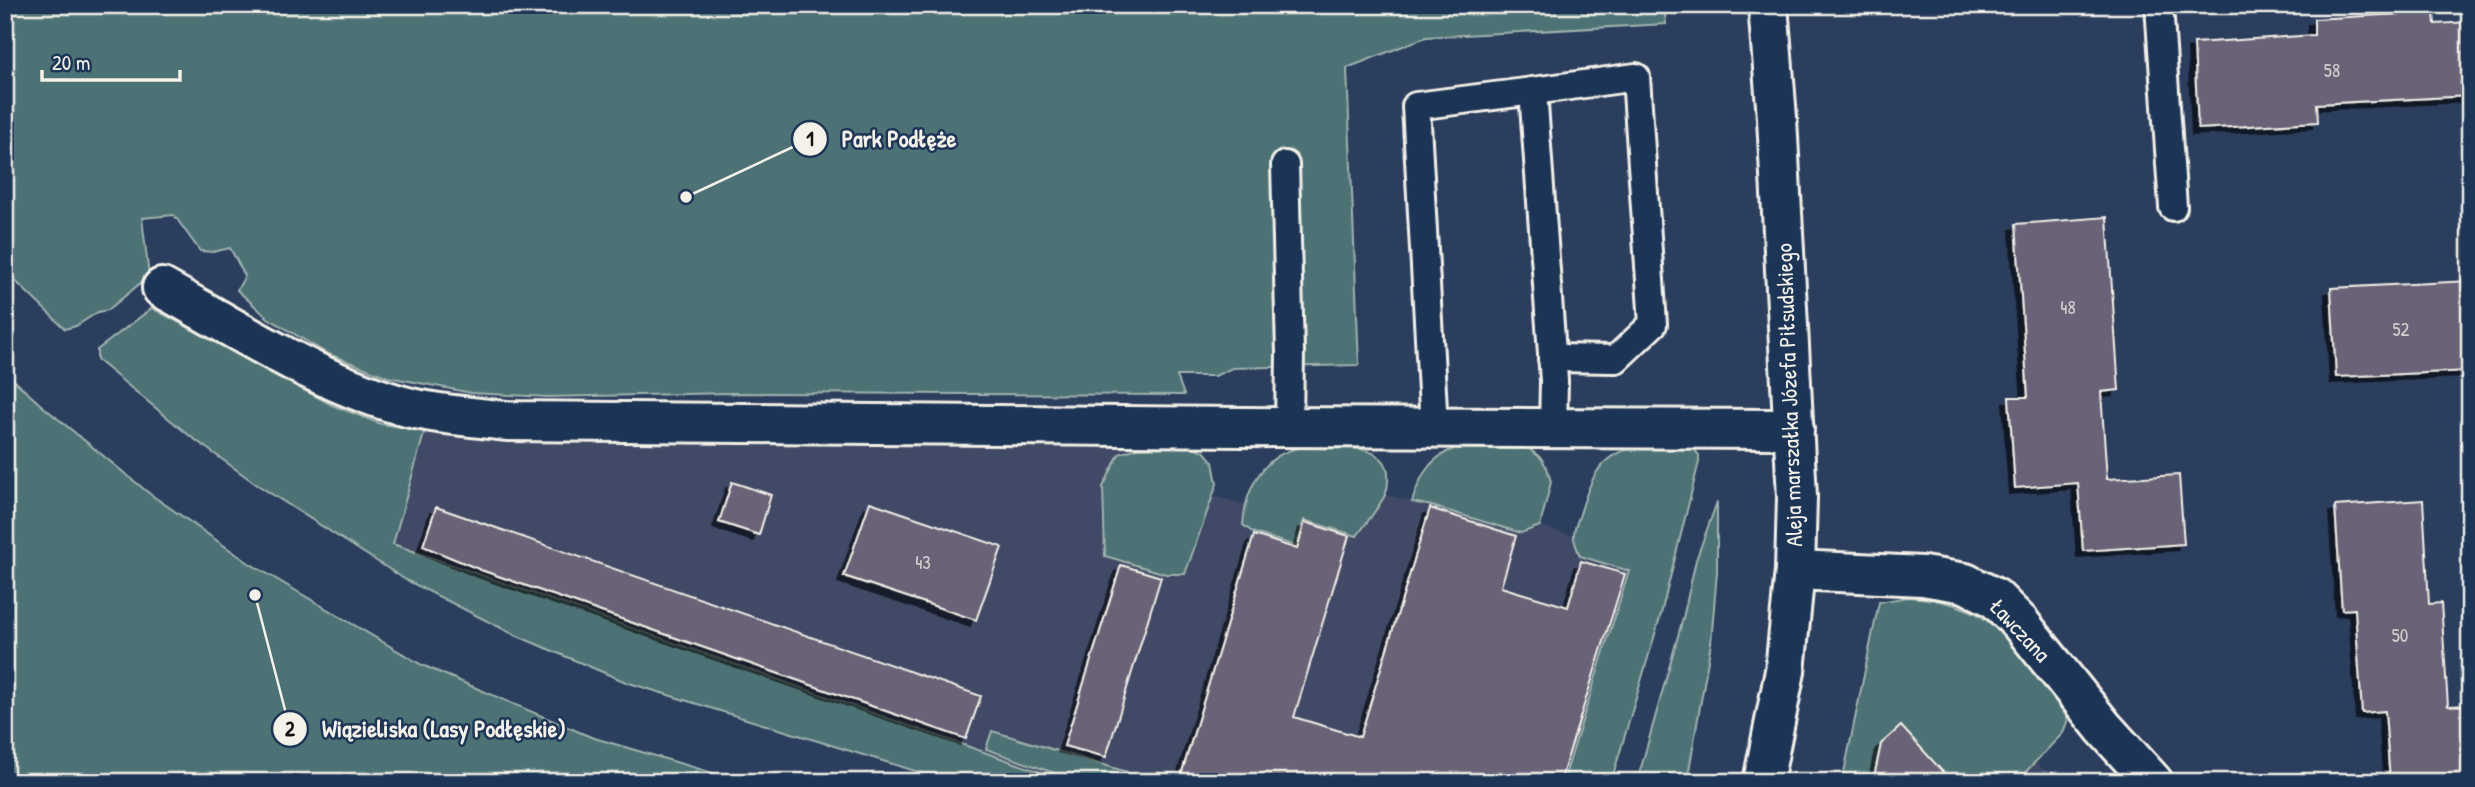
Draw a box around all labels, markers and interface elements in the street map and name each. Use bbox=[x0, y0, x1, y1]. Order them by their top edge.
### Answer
scale bar bbox=[42, 38, 180, 82]
text: 20 m bbox=[52, 48, 90, 77]
house number: 58 bbox=[2324, 57, 2340, 83]
callout: Park Podłęże bbox=[793, 116, 970, 161]
text: Park Podłęże bbox=[842, 122, 957, 154]
text: 1 bbox=[806, 124, 814, 153]
street label: Aleja marszałka Józefa Piłsudskiego bbox=[1768, 243, 1809, 547]
house number: 48 bbox=[2060, 294, 2076, 320]
house number: 52 bbox=[2393, 316, 2410, 342]
house number: 43 bbox=[915, 549, 931, 575]
street label: Ławczana bbox=[1983, 591, 2058, 668]
house number: 50 bbox=[2392, 622, 2408, 648]
callout: Wiązieliska (Lasy Podłęskie) bbox=[273, 706, 580, 751]
text: Wiązieliska (Lasy Podłęskie) bbox=[322, 712, 566, 745]
text: 2 bbox=[285, 714, 295, 743]

